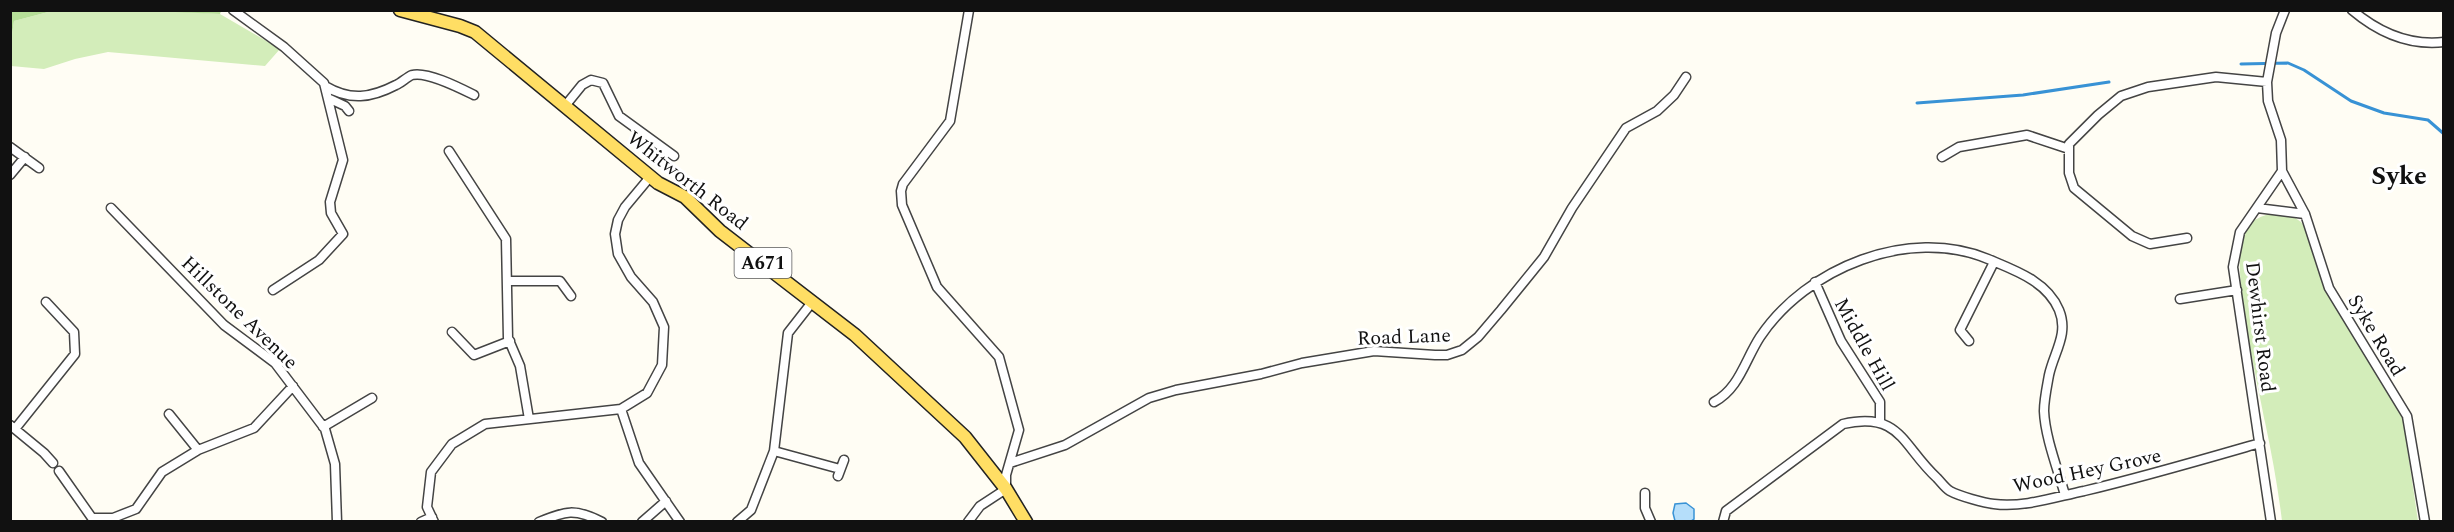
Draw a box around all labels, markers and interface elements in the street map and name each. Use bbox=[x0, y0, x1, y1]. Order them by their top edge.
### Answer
street label: Whitworth Road bbox=[620, 124, 755, 238]
district label: Syke bbox=[2371, 156, 2427, 196]
road number: A671 bbox=[734, 248, 792, 278]
street label: Hillstone Avenue bbox=[174, 249, 305, 377]
street label: Dewhirst Road bbox=[2237, 260, 2283, 394]
street label: Syke Road bbox=[2340, 289, 2412, 382]
street label: Middle Hill bbox=[1826, 292, 1902, 397]
street label: Road Lane bbox=[1357, 320, 1451, 354]
street label: Wood Hey Grove bbox=[2010, 441, 2164, 501]

